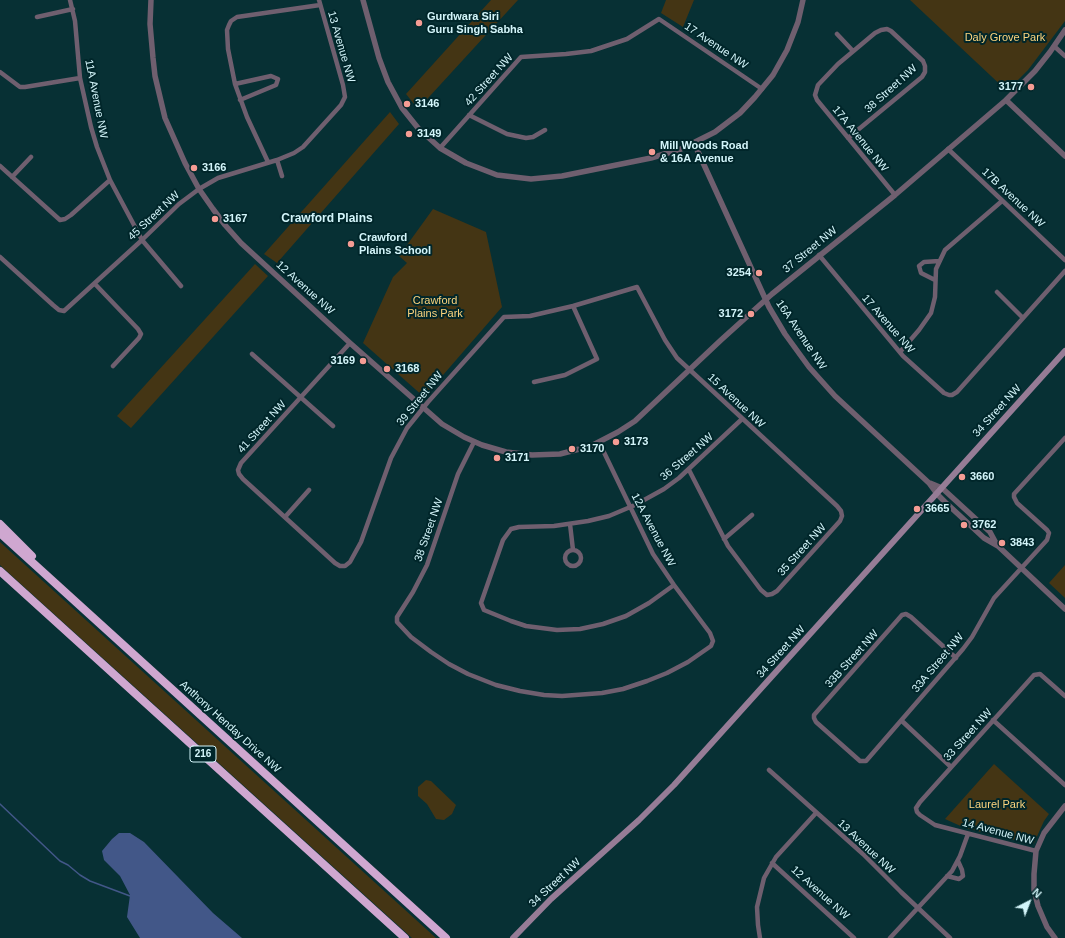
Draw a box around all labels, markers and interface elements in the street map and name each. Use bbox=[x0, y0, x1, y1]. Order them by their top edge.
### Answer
street label: 13 Avenue NW bbox=[324, 10, 358, 84]
place label: Gurdwara Siri Guru Singh Sabha bbox=[427, 10, 523, 36]
marker: Gurdwara Siri Guru Singh Sabha bbox=[414, 18, 424, 28]
street label: 17 Avenue NW bbox=[682, 20, 750, 72]
park label: Daly Grove Park bbox=[965, 31, 1045, 45]
street label: 42 Street NW bbox=[462, 51, 516, 109]
street label: 11A Avenue NW bbox=[82, 58, 110, 140]
street label: 38 Street NW bbox=[862, 62, 920, 116]
place label: 3177 bbox=[999, 80, 1023, 94]
marker: 3177 bbox=[1026, 82, 1036, 92]
place label: 3146 bbox=[415, 97, 439, 111]
marker: 3146 bbox=[402, 99, 412, 109]
street label: 17A Avenue NW bbox=[829, 103, 891, 175]
place label: 3149 bbox=[417, 127, 441, 141]
marker: 3149 bbox=[404, 129, 414, 139]
place label: Mill Woods Road & 16A Avenue bbox=[660, 139, 748, 165]
marker: Mill Woods Road & 16A Avenue bbox=[647, 147, 657, 157]
place label: 3166 bbox=[202, 161, 226, 175]
marker: 3166 bbox=[189, 163, 199, 173]
street label: 17B Avenue NW bbox=[979, 166, 1047, 230]
street label: 45 Street NW bbox=[125, 189, 183, 243]
place label: 3167 bbox=[223, 212, 247, 226]
district label: Crawford Plains bbox=[281, 212, 373, 226]
marker: 3167 bbox=[210, 214, 220, 224]
street label: 37 Street NW bbox=[780, 224, 840, 276]
place label: Crawford Plains School bbox=[359, 231, 431, 257]
marker: Crawford Plains School bbox=[346, 239, 356, 249]
street label: 12 Avenue NW bbox=[273, 258, 337, 318]
place label: 3254 bbox=[727, 266, 751, 280]
marker: 3254 bbox=[754, 268, 764, 278]
street label: 17 Avenue NW bbox=[859, 292, 917, 356]
park label: Crawford Plains Park bbox=[407, 294, 463, 320]
street label: 16A Avenue NW bbox=[773, 298, 829, 372]
place label: 3172 bbox=[719, 307, 743, 321]
marker: 3172 bbox=[746, 309, 756, 319]
place label: 3169 bbox=[331, 354, 355, 368]
marker: 3169 bbox=[358, 356, 368, 366]
place label: 3168 bbox=[395, 362, 419, 376]
marker: 3168 bbox=[382, 364, 392, 374]
street label: 39 Street NW bbox=[394, 369, 446, 429]
street label: 15 Avenue NW bbox=[705, 371, 767, 431]
street label: 34 Street NW bbox=[970, 382, 1024, 440]
street label: 41 Street NW bbox=[235, 398, 289, 456]
street label: 36 Street NW bbox=[658, 430, 716, 484]
place label: 3173 bbox=[624, 435, 648, 449]
marker: 3173 bbox=[611, 437, 621, 447]
place label: 3170 bbox=[580, 442, 604, 456]
marker: 3170 bbox=[567, 444, 577, 454]
place label: 3171 bbox=[505, 451, 529, 465]
marker: 3171 bbox=[492, 453, 502, 463]
place label: 3660 bbox=[970, 470, 994, 484]
marker: 3660 bbox=[957, 472, 967, 482]
street label: 12A Avenue NW bbox=[628, 491, 678, 569]
street label: 38 Street NW bbox=[412, 497, 446, 563]
place label: 3665 bbox=[925, 502, 949, 516]
marker: 3665 bbox=[912, 504, 922, 514]
place label: 3762 bbox=[972, 518, 996, 532]
marker: 3762 bbox=[959, 520, 969, 530]
street label: 35 Street NW bbox=[775, 521, 829, 579]
place label: 3843 bbox=[1010, 536, 1034, 550]
marker: 3843 bbox=[997, 538, 1007, 548]
street label: 34 Street NW bbox=[754, 623, 808, 681]
street label: 33B Street NW bbox=[823, 627, 881, 691]
street label: 33A Street NW bbox=[909, 631, 967, 695]
street label: Anthony Henday Drive NW bbox=[177, 678, 283, 776]
street label: 33 Street NW bbox=[941, 706, 995, 764]
road number: 216 bbox=[190, 746, 216, 762]
park label: Laurel Park bbox=[969, 798, 1025, 812]
street label: 14 Avenue NW bbox=[961, 816, 1035, 848]
street label: 13 Avenue NW bbox=[835, 817, 897, 877]
street label: 34 Street NW bbox=[526, 856, 584, 910]
street label: 12 Avenue NW bbox=[788, 863, 852, 923]
north arrow bbox=[1009, 882, 1049, 922]
text: N bbox=[1030, 886, 1044, 900]

